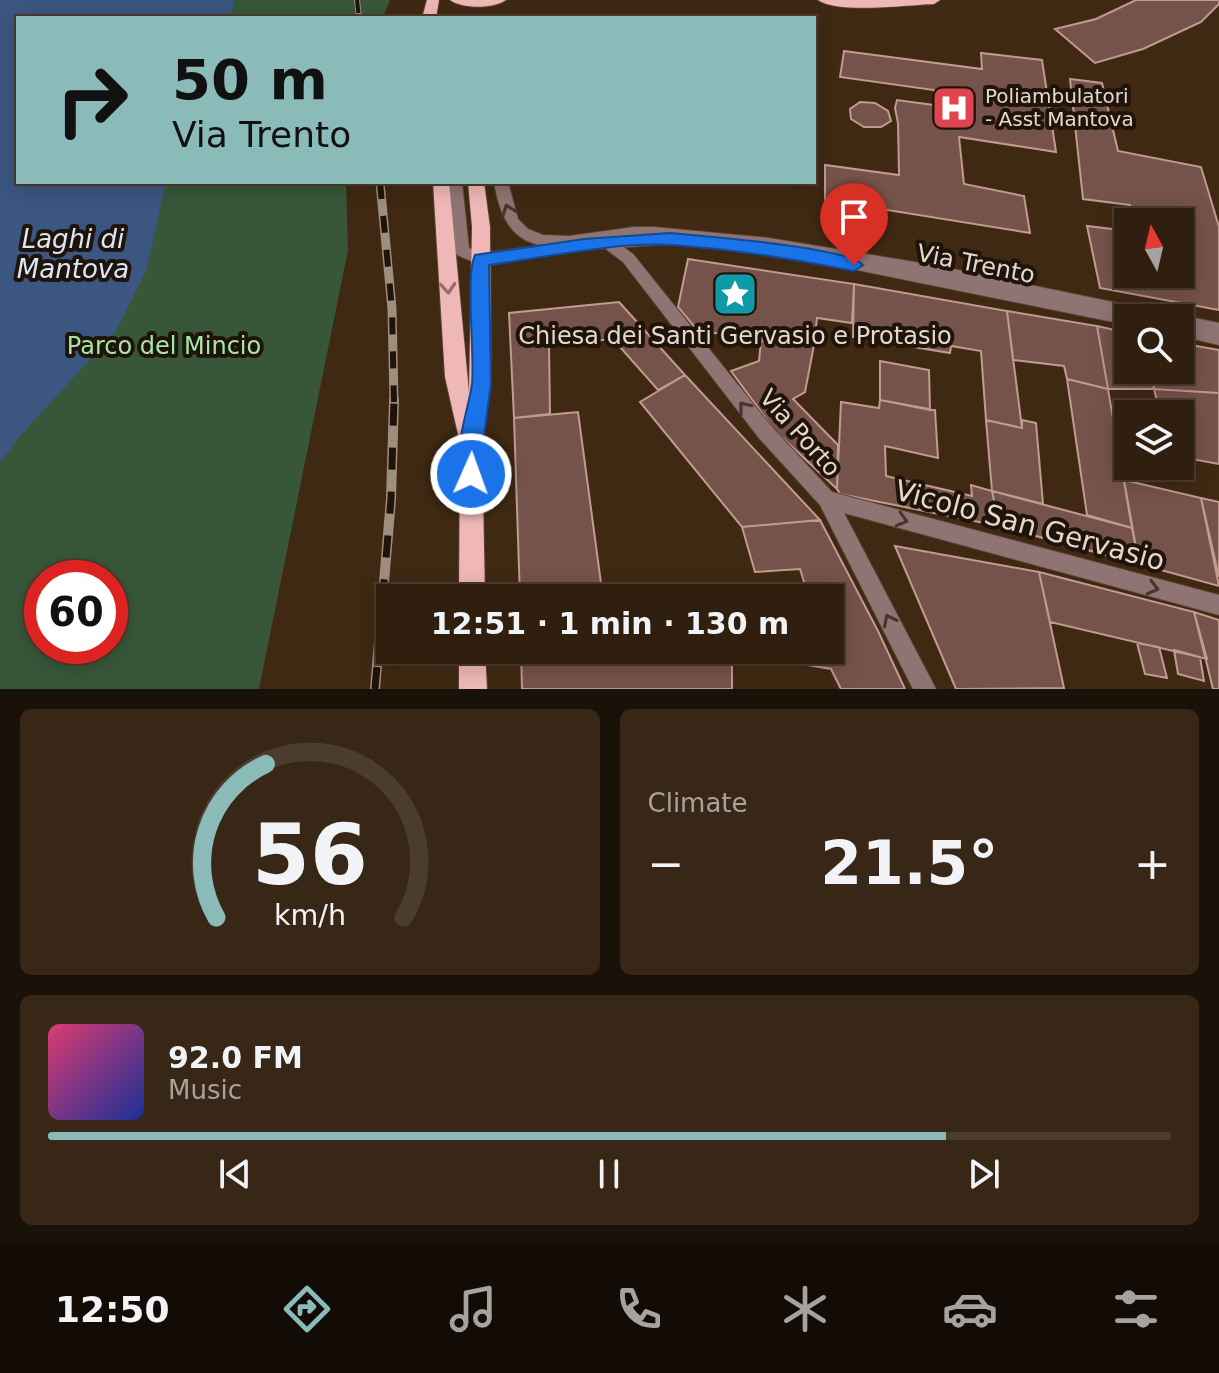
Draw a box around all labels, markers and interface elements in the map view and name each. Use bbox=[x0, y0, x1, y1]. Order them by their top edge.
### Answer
text: 50 m bbox=[172, 47, 328, 112]
icon: right bbox=[40, 48, 144, 152]
hospital icon: Poliambulatori - Asst Mantova bbox=[930, 84, 978, 132]
place label: Poliambulatori - Asst Mantova bbox=[985, 84, 1134, 131]
text: Via Trento bbox=[172, 114, 351, 155]
pin bbox=[820, 183, 888, 265]
icon: arrive bbox=[832, 195, 876, 239]
one-way arrow bbox=[501, 203, 518, 217]
north arrow bbox=[1114, 208, 1194, 288]
map controls bbox=[1114, 208, 1194, 480]
water label: Laghi di Mantova bbox=[17, 224, 129, 284]
street label: Via Trento bbox=[915, 239, 1037, 289]
place icon: Chiesa dei Santi Gervasio e Protasio bbox=[711, 270, 759, 318]
one-way arrow bbox=[439, 282, 456, 295]
button: search bbox=[1114, 304, 1194, 384]
place label: Chiesa dei Santi Gervasio e Protasio bbox=[518, 322, 952, 350]
park label: Parco del Mincio bbox=[67, 332, 261, 360]
street label: Via Porto bbox=[754, 384, 846, 482]
button: layers bbox=[1114, 400, 1194, 480]
one-way arrow bbox=[739, 401, 754, 416]
position arrow bbox=[429, 432, 513, 516]
street label: Vicolo San Gervasio bbox=[891, 474, 1168, 577]
one-way arrow bbox=[895, 511, 909, 528]
speed limit sign: 60 bbox=[24, 560, 128, 664]
one-way arrow bbox=[1146, 578, 1160, 595]
text: 12:51 · 1 min · 130 m bbox=[431, 606, 789, 641]
one-way arrow bbox=[884, 613, 899, 628]
text: Climate bbox=[648, 788, 748, 818]
text: 56 bbox=[252, 807, 368, 904]
text: 21.5° bbox=[820, 828, 998, 898]
text: − bbox=[648, 838, 684, 889]
text: + bbox=[1134, 838, 1171, 889]
text: km/h bbox=[274, 898, 346, 932]
text: 92.0 FM bbox=[168, 1040, 303, 1075]
text: Music bbox=[168, 1075, 242, 1105]
icon: previous bbox=[213, 1152, 257, 1196]
icon: pause bbox=[587, 1152, 631, 1196]
icon: next bbox=[962, 1152, 1006, 1196]
icon: directions bbox=[279, 1281, 335, 1337]
icon: music bbox=[445, 1281, 501, 1337]
icon: phone bbox=[611, 1281, 667, 1337]
icon: climate bbox=[777, 1281, 833, 1337]
icon: car bbox=[942, 1281, 998, 1337]
icon: filters bbox=[1108, 1281, 1164, 1337]
text: 12:50 bbox=[55, 1289, 169, 1330]

